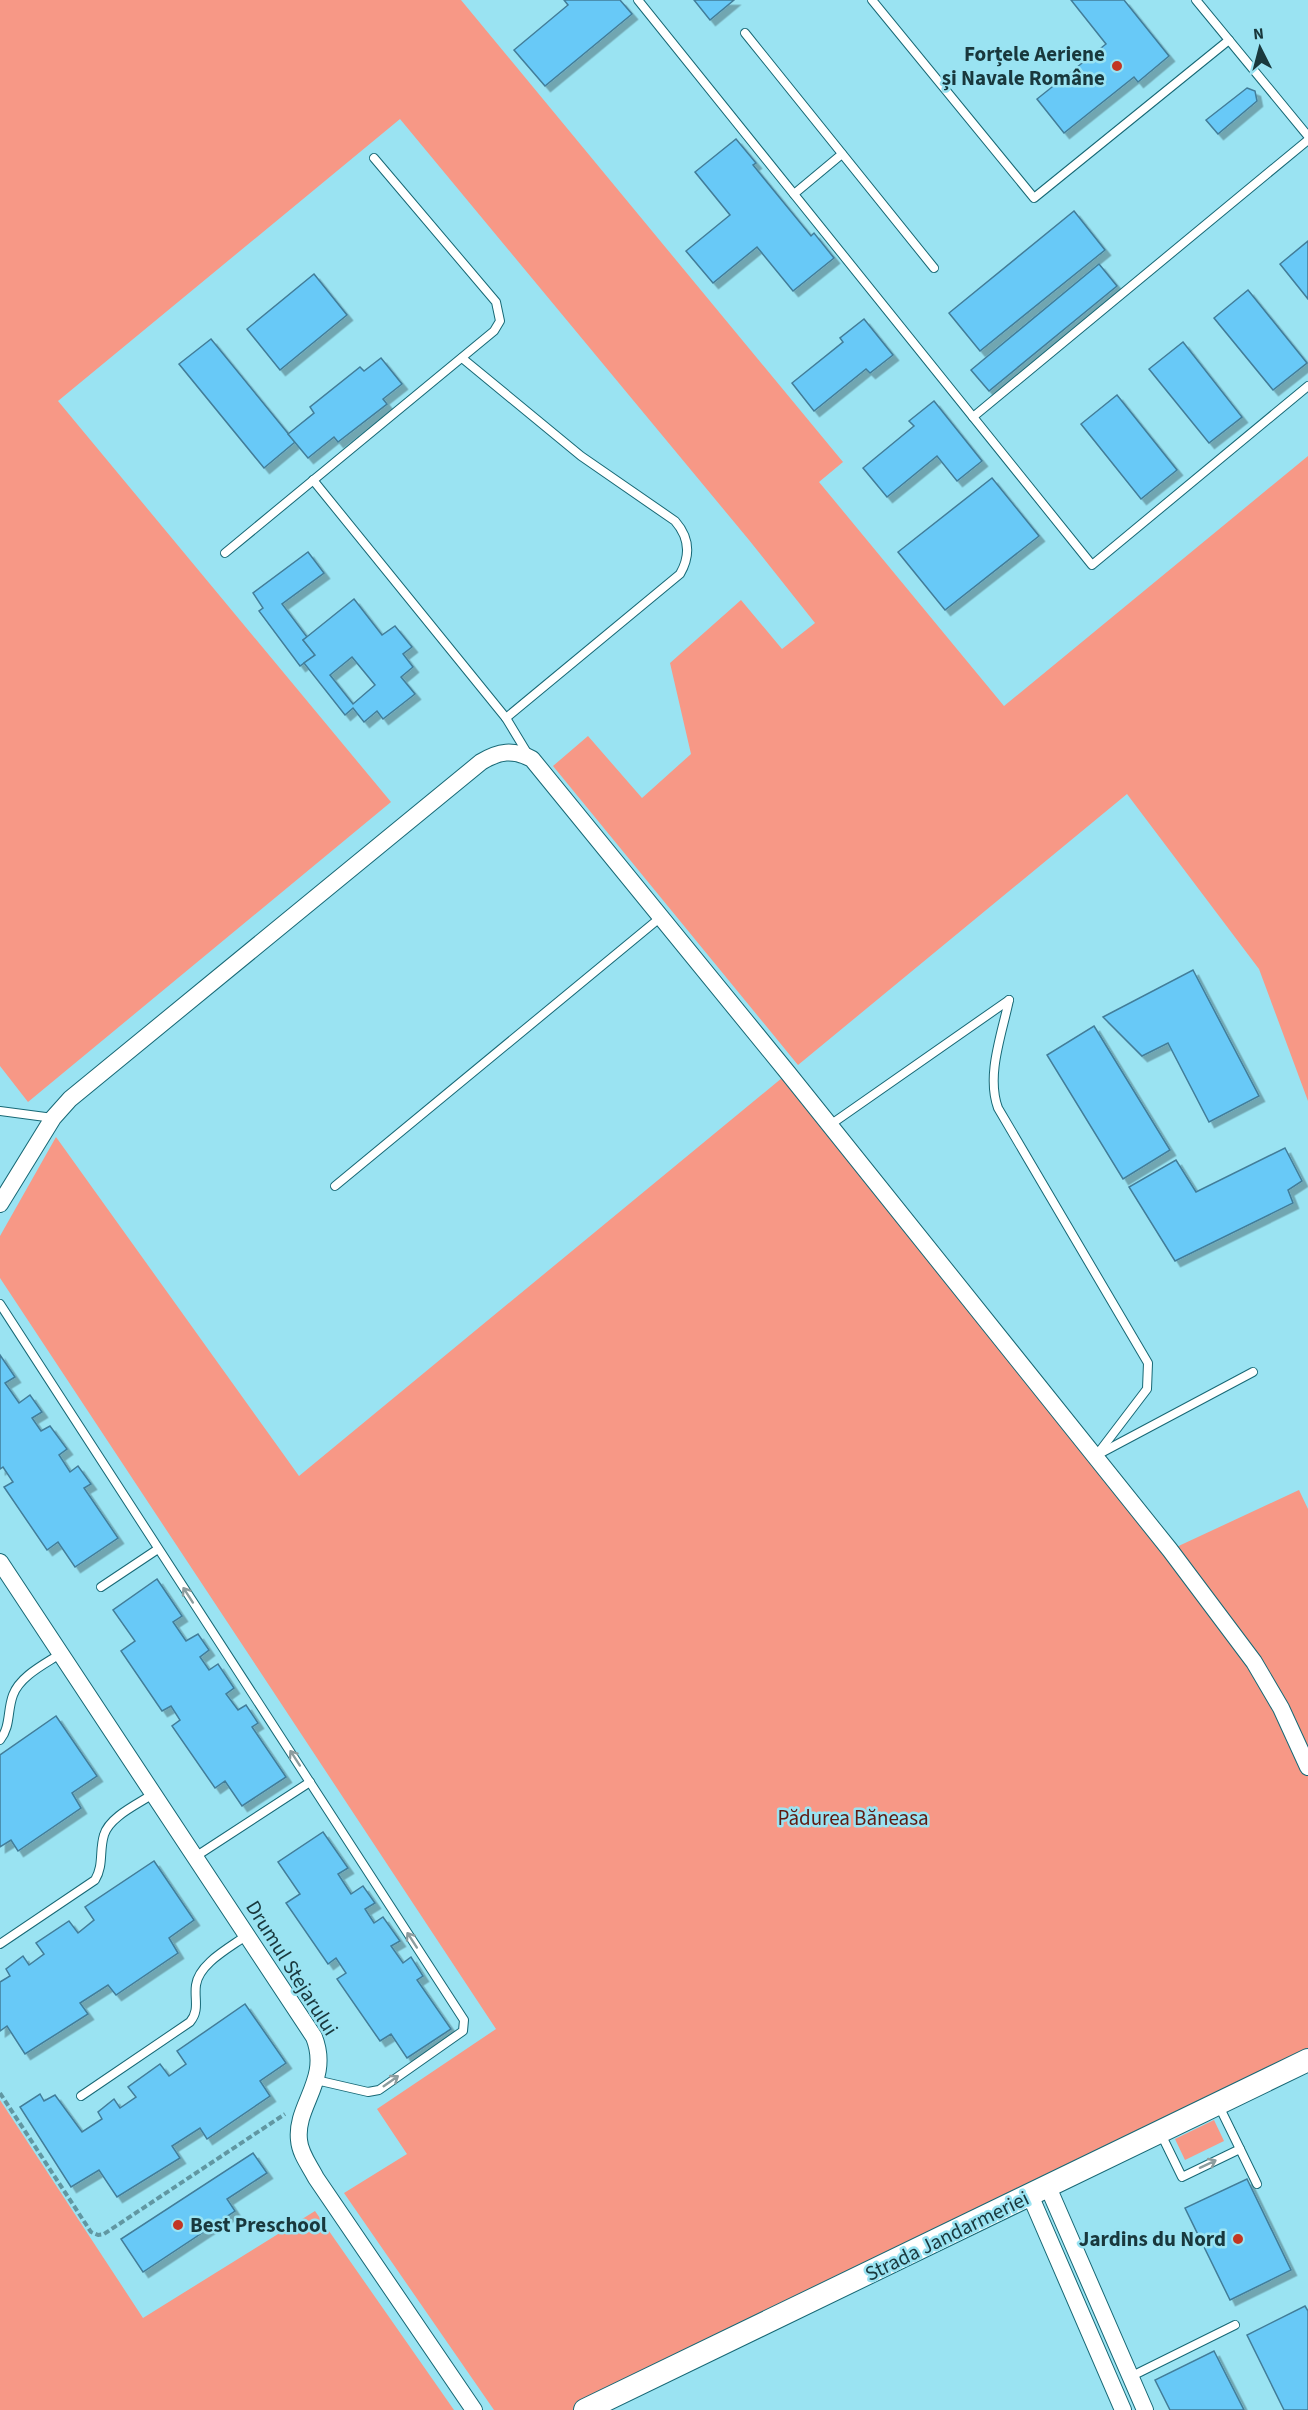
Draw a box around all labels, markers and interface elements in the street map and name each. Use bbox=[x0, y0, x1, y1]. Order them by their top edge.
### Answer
north arrow bbox=[1230, 18, 1290, 78]
text: N bbox=[1252, 23, 1265, 46]
place label: Forțele Aeriene și Navale Române bbox=[942, 39, 1105, 93]
marker: Forțele Aeriene și Navale Române bbox=[1110, 59, 1124, 73]
one-way arrow bbox=[182, 1587, 194, 1604]
one-way arrow bbox=[288, 1750, 301, 1767]
park label: Pădurea Băneasa bbox=[777, 1803, 929, 1833]
street label: Drumul Stejarului bbox=[238, 1895, 346, 2041]
one-way arrow bbox=[406, 1932, 418, 1948]
one-way arrow bbox=[382, 2075, 399, 2087]
one-way arrow bbox=[1199, 2158, 1217, 2170]
street label: Strada Jandarmeriei bbox=[860, 2183, 1034, 2289]
place label: Best Preschool bbox=[190, 2210, 327, 2240]
marker: Best Preschool bbox=[171, 2218, 185, 2232]
place label: Jardins du Nord bbox=[1079, 2224, 1226, 2254]
marker: Jardins du Nord bbox=[1231, 2232, 1245, 2246]

